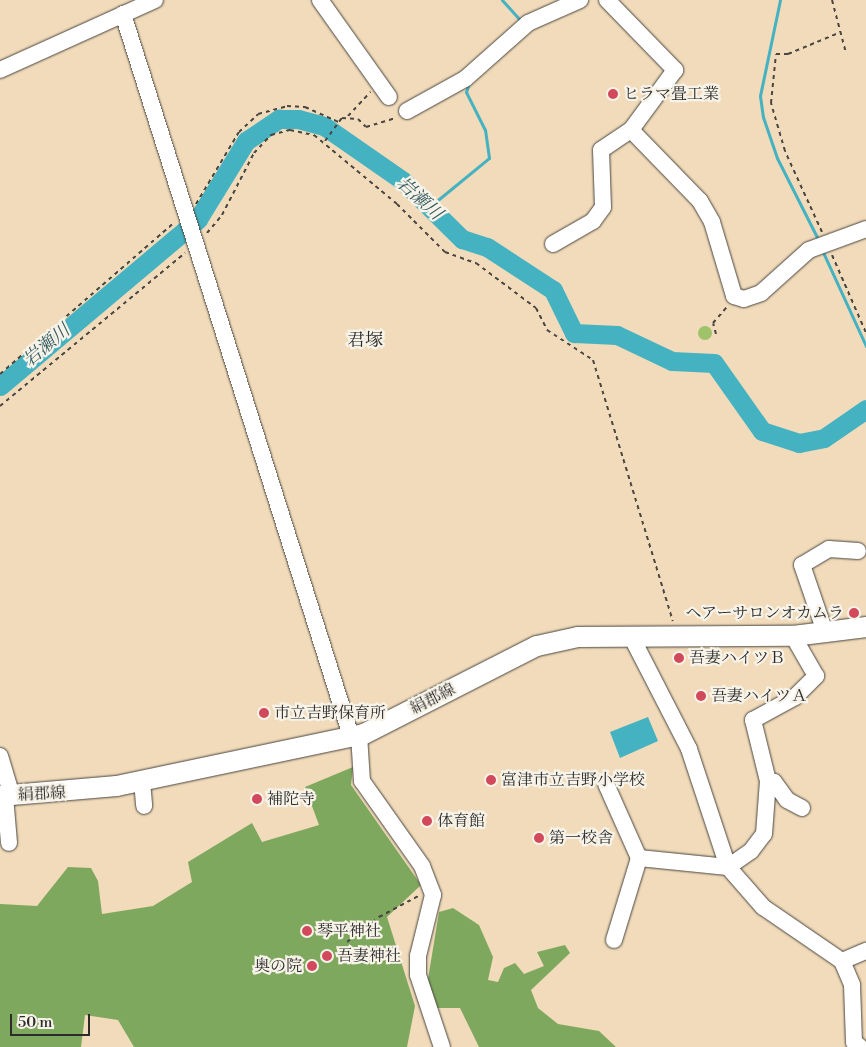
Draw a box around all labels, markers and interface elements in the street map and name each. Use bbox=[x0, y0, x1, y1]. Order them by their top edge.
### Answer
place label: ヒラマ畳工業 bbox=[623, 84, 719, 104]
marker: ヒラマ畳工業 bbox=[607, 88, 619, 100]
water label: 岩瀬川 bbox=[392, 173, 446, 225]
water label: 岩瀬川 bbox=[19, 320, 75, 372]
district label: 君塚 bbox=[347, 330, 383, 352]
place label: ヘアーサロンオカムラ bbox=[684, 603, 844, 623]
marker: ヘアーサロンオカムラ bbox=[848, 607, 860, 619]
place label: 吾妻ハイツＢ bbox=[689, 648, 785, 668]
marker: 吾妻ハイツＢ bbox=[673, 652, 685, 664]
street label: 絹郡線 bbox=[407, 680, 459, 718]
place label: 吾妻ハイツＡ bbox=[711, 686, 807, 706]
marker: 吾妻ハイツＡ bbox=[695, 690, 707, 702]
place label: 市立吉野保育所 bbox=[274, 703, 386, 723]
marker: 市立吉野保育所 bbox=[258, 707, 270, 719]
place label: 富津市立吉野小学校 bbox=[501, 770, 645, 790]
marker: 富津市立吉野小学校 bbox=[485, 774, 497, 786]
street label: 絹郡線 bbox=[18, 783, 66, 805]
place label: 補陀寺 bbox=[267, 789, 315, 809]
marker: 補陀寺 bbox=[251, 793, 263, 805]
place label: 体育館 bbox=[437, 811, 485, 831]
marker: 体育館 bbox=[421, 815, 433, 827]
place label: 第一校舎 bbox=[549, 828, 613, 848]
marker: 第一校舎 bbox=[533, 832, 545, 844]
place label: 琴平神社 bbox=[317, 921, 381, 941]
marker: 琴平神社 bbox=[301, 925, 313, 937]
place label: 吾妻神社 bbox=[337, 946, 401, 966]
marker: 吾妻神社 bbox=[321, 950, 333, 962]
place label: 奥の院 bbox=[254, 956, 302, 976]
marker: 奥の院 bbox=[306, 960, 318, 972]
scale bar bbox=[12, 1004, 92, 1036]
text: 50 m bbox=[18, 1013, 52, 1032]

